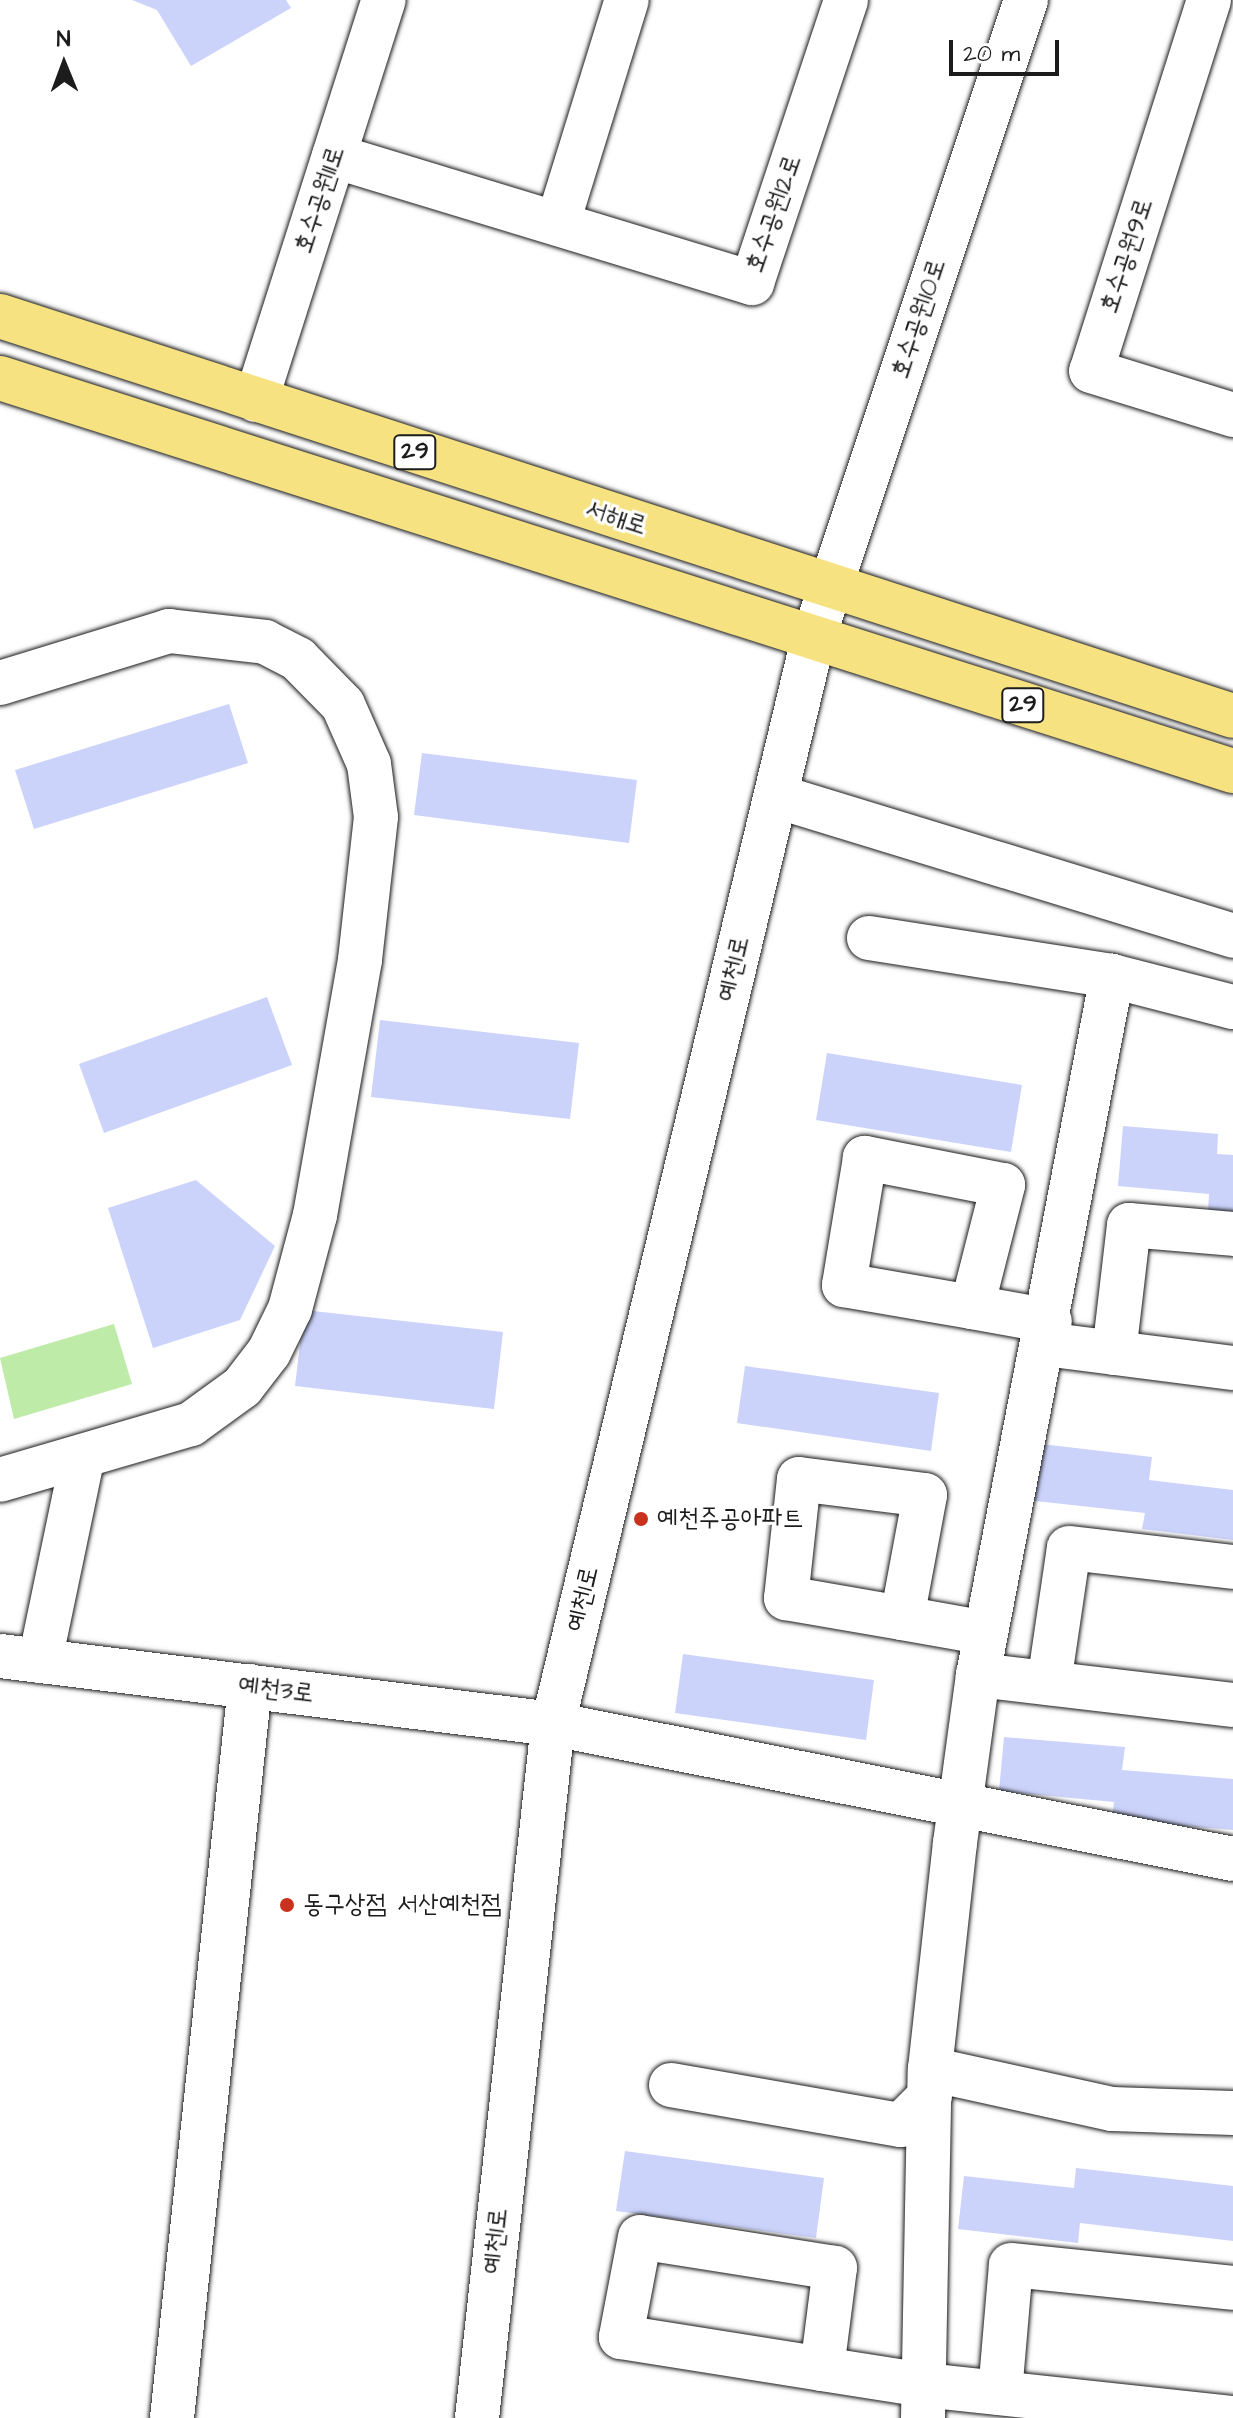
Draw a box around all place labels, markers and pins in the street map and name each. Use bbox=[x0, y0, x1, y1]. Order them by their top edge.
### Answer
place label: 예천주공아파트 bbox=[657, 1503, 803, 1535]
marker: 예천주공아파트 bbox=[632, 1510, 650, 1528]
place label: 동구상점 서산예천점 bbox=[303, 1889, 502, 1921]
marker: 동구상점 서산예천점 bbox=[278, 1896, 296, 1914]

